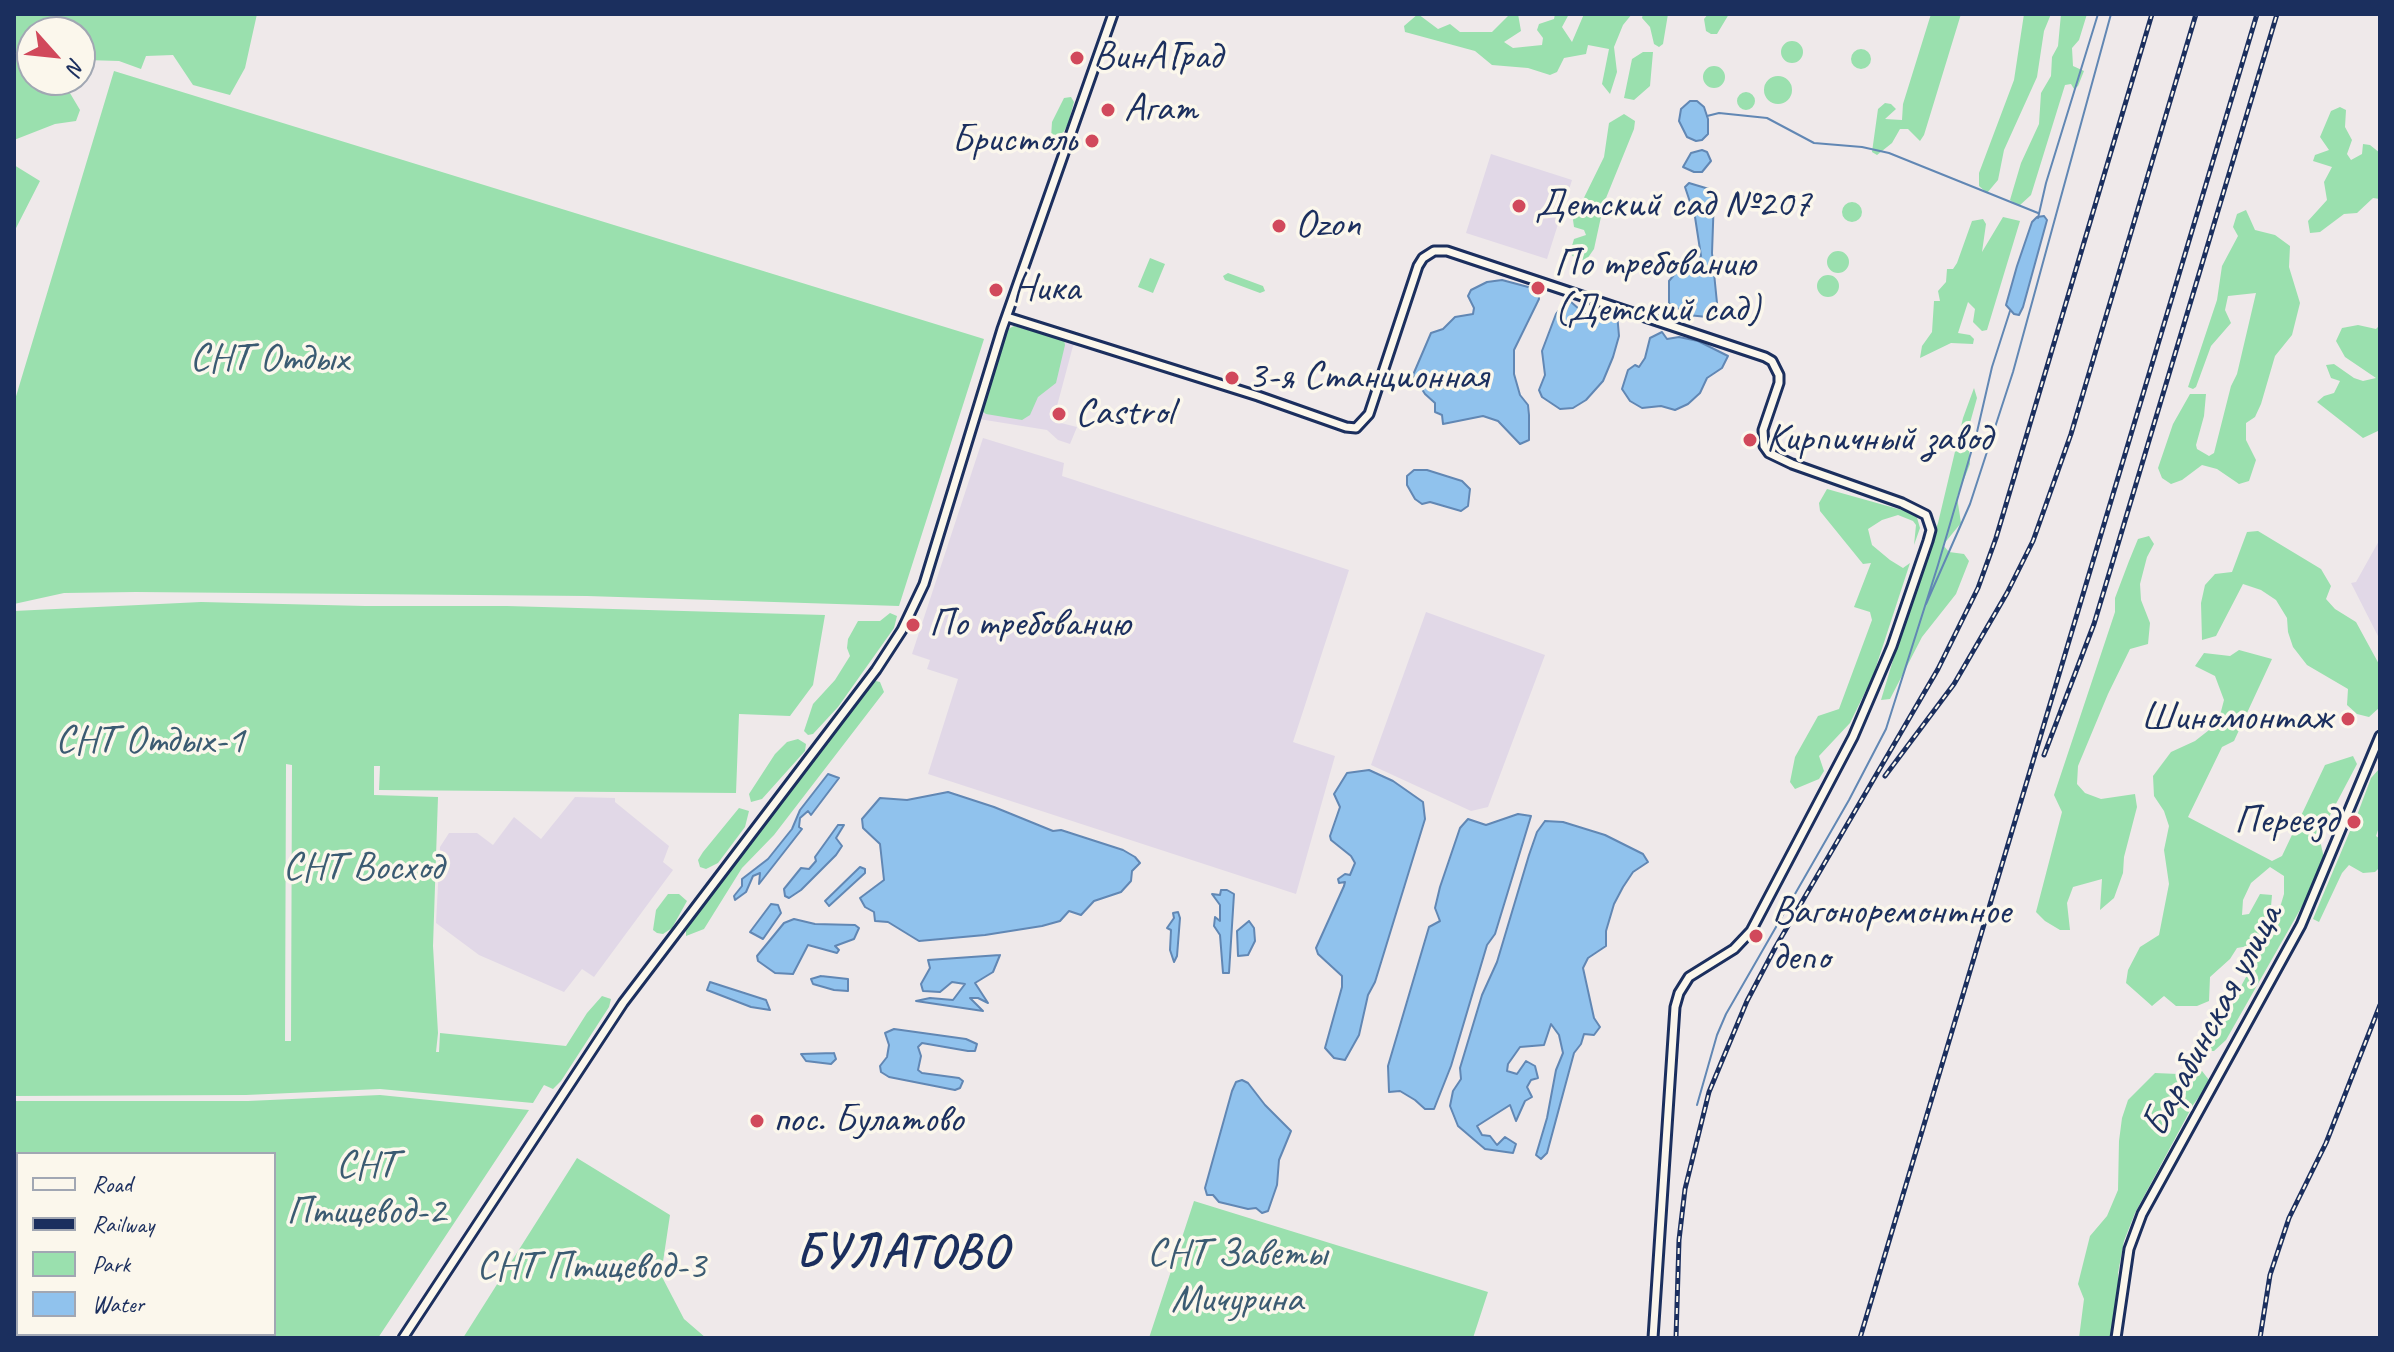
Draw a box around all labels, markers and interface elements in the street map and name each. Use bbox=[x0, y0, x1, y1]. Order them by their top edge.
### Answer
north arrow bbox=[16, 16, 96, 96]
place label: ВинАГрад bbox=[1093, 34, 1222, 82]
marker: ВинАГрад bbox=[1068, 49, 1086, 67]
text: N bbox=[60, 54, 91, 78]
place label: Агат bbox=[1124, 86, 1197, 134]
marker: Агат bbox=[1099, 101, 1117, 119]
place label: Бристоль bbox=[951, 117, 1076, 165]
marker: Бристоль bbox=[1083, 132, 1101, 150]
place label: Детский сад №207 bbox=[1535, 182, 1811, 230]
marker: Детский сад №207 bbox=[1510, 197, 1528, 215]
place label: Ozon bbox=[1295, 202, 1361, 250]
marker: Ozon bbox=[1270, 217, 1288, 235]
place label: По требованию (Детский сад) bbox=[1554, 241, 1760, 335]
place label: Ника bbox=[1012, 266, 1080, 314]
marker: По требованию (Детский сад) bbox=[1529, 279, 1547, 297]
marker: Ника bbox=[987, 281, 1005, 299]
park label: СНТ Отдых bbox=[190, 336, 348, 384]
place label: 3-я Станционная bbox=[1248, 354, 1488, 402]
marker: 3-я Станционная bbox=[1223, 369, 1241, 387]
place label: Castrol bbox=[1075, 390, 1174, 438]
marker: Castrol bbox=[1050, 405, 1068, 423]
place label: Кирпичный завод bbox=[1766, 416, 1992, 464]
marker: Кирпичный завод bbox=[1741, 431, 1759, 449]
place label: По требованию bbox=[929, 601, 1131, 649]
marker: По требованию bbox=[904, 616, 922, 634]
place label: Шиномонтаж bbox=[2141, 695, 2332, 743]
marker: Шиномонтаж bbox=[2339, 710, 2357, 728]
park label: СНТ Отдых-1 bbox=[55, 718, 245, 766]
place label: Переезд bbox=[2234, 798, 2338, 846]
marker: Переезд bbox=[2345, 813, 2363, 831]
park label: СНТ Восход bbox=[283, 845, 443, 893]
place label: Вагоноремонтное депо bbox=[1772, 889, 2011, 983]
street label: Барабинская улица bbox=[2132, 897, 2294, 1145]
marker: Вагоноремонтное депо bbox=[1747, 927, 1765, 945]
place label: пос. Булатово bbox=[773, 1097, 963, 1145]
marker: пос. Булатово bbox=[748, 1112, 766, 1130]
park label: СНТ Птицевод-2 bbox=[286, 1143, 446, 1237]
legend bbox=[16, 1152, 276, 1336]
text: Road bbox=[92, 1169, 132, 1199]
text: Railway bbox=[92, 1209, 154, 1239]
district label: БУЛАТОВО bbox=[791, 1224, 1013, 1282]
park label: СНТ Заветы Мичурина bbox=[1147, 1231, 1327, 1325]
park label: СНТ Птицевод-3 bbox=[477, 1244, 705, 1292]
text: Park bbox=[92, 1249, 130, 1279]
text: Water bbox=[92, 1289, 144, 1319]

